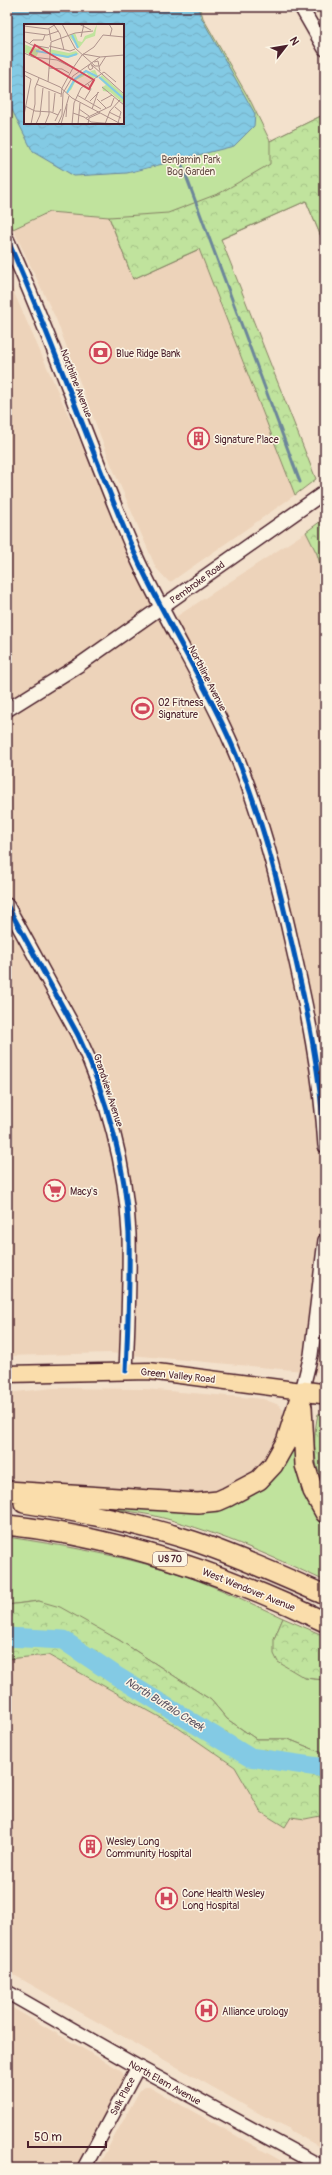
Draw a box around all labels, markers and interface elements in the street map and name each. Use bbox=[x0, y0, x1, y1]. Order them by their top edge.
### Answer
inset map bbox=[24, 24, 124, 124]
north arrow bbox=[266, 26, 306, 66]
text: N bbox=[287, 35, 302, 48]
park label: Benjamin Park Bog Garden bbox=[162, 154, 221, 178]
bank icon: Blue Ridge Bank bbox=[88, 340, 114, 366]
street label: Northline Avenue bbox=[58, 348, 95, 419]
place label: Blue Ridge Bank bbox=[116, 348, 181, 360]
building icon: Signature Place bbox=[186, 426, 212, 452]
place label: Signature Place bbox=[214, 434, 279, 446]
street label: Pembroke Road bbox=[168, 559, 227, 607]
street label: Northline Avenue bbox=[185, 644, 229, 713]
sports icon: O2 Fitness Signature bbox=[129, 695, 155, 721]
place label: O2 Fitness Signature bbox=[158, 697, 204, 721]
street label: Grandview Avenue bbox=[91, 1052, 126, 1128]
supermarket icon: Macy's bbox=[42, 1178, 68, 1204]
place label: Macy's bbox=[70, 1186, 98, 1198]
street label: Green Valley Road bbox=[140, 1366, 216, 1386]
road number: US 70 bbox=[153, 1552, 187, 1566]
street label: West Wendover Avenue bbox=[200, 1566, 297, 1614]
water label: North Buffalo Creek bbox=[123, 1675, 208, 1735]
building icon: Wesley Long Community Hospital bbox=[78, 1834, 104, 1860]
place label: Wesley Long Community Hospital bbox=[106, 1836, 192, 1860]
hospital icon: Cone Health Wesley Long Hospital bbox=[153, 1886, 179, 1912]
place label: Cone Health Wesley Long Hospital bbox=[182, 1888, 265, 1912]
hospital icon: Alliance urology bbox=[194, 1998, 220, 2024]
place label: Alliance urology bbox=[222, 2006, 289, 2018]
street label: North Elam Avenue bbox=[126, 2058, 203, 2108]
street label: Salk Place bbox=[108, 2075, 138, 2118]
scale bar bbox=[28, 2123, 106, 2149]
text: 50 m bbox=[34, 2130, 62, 2145]

